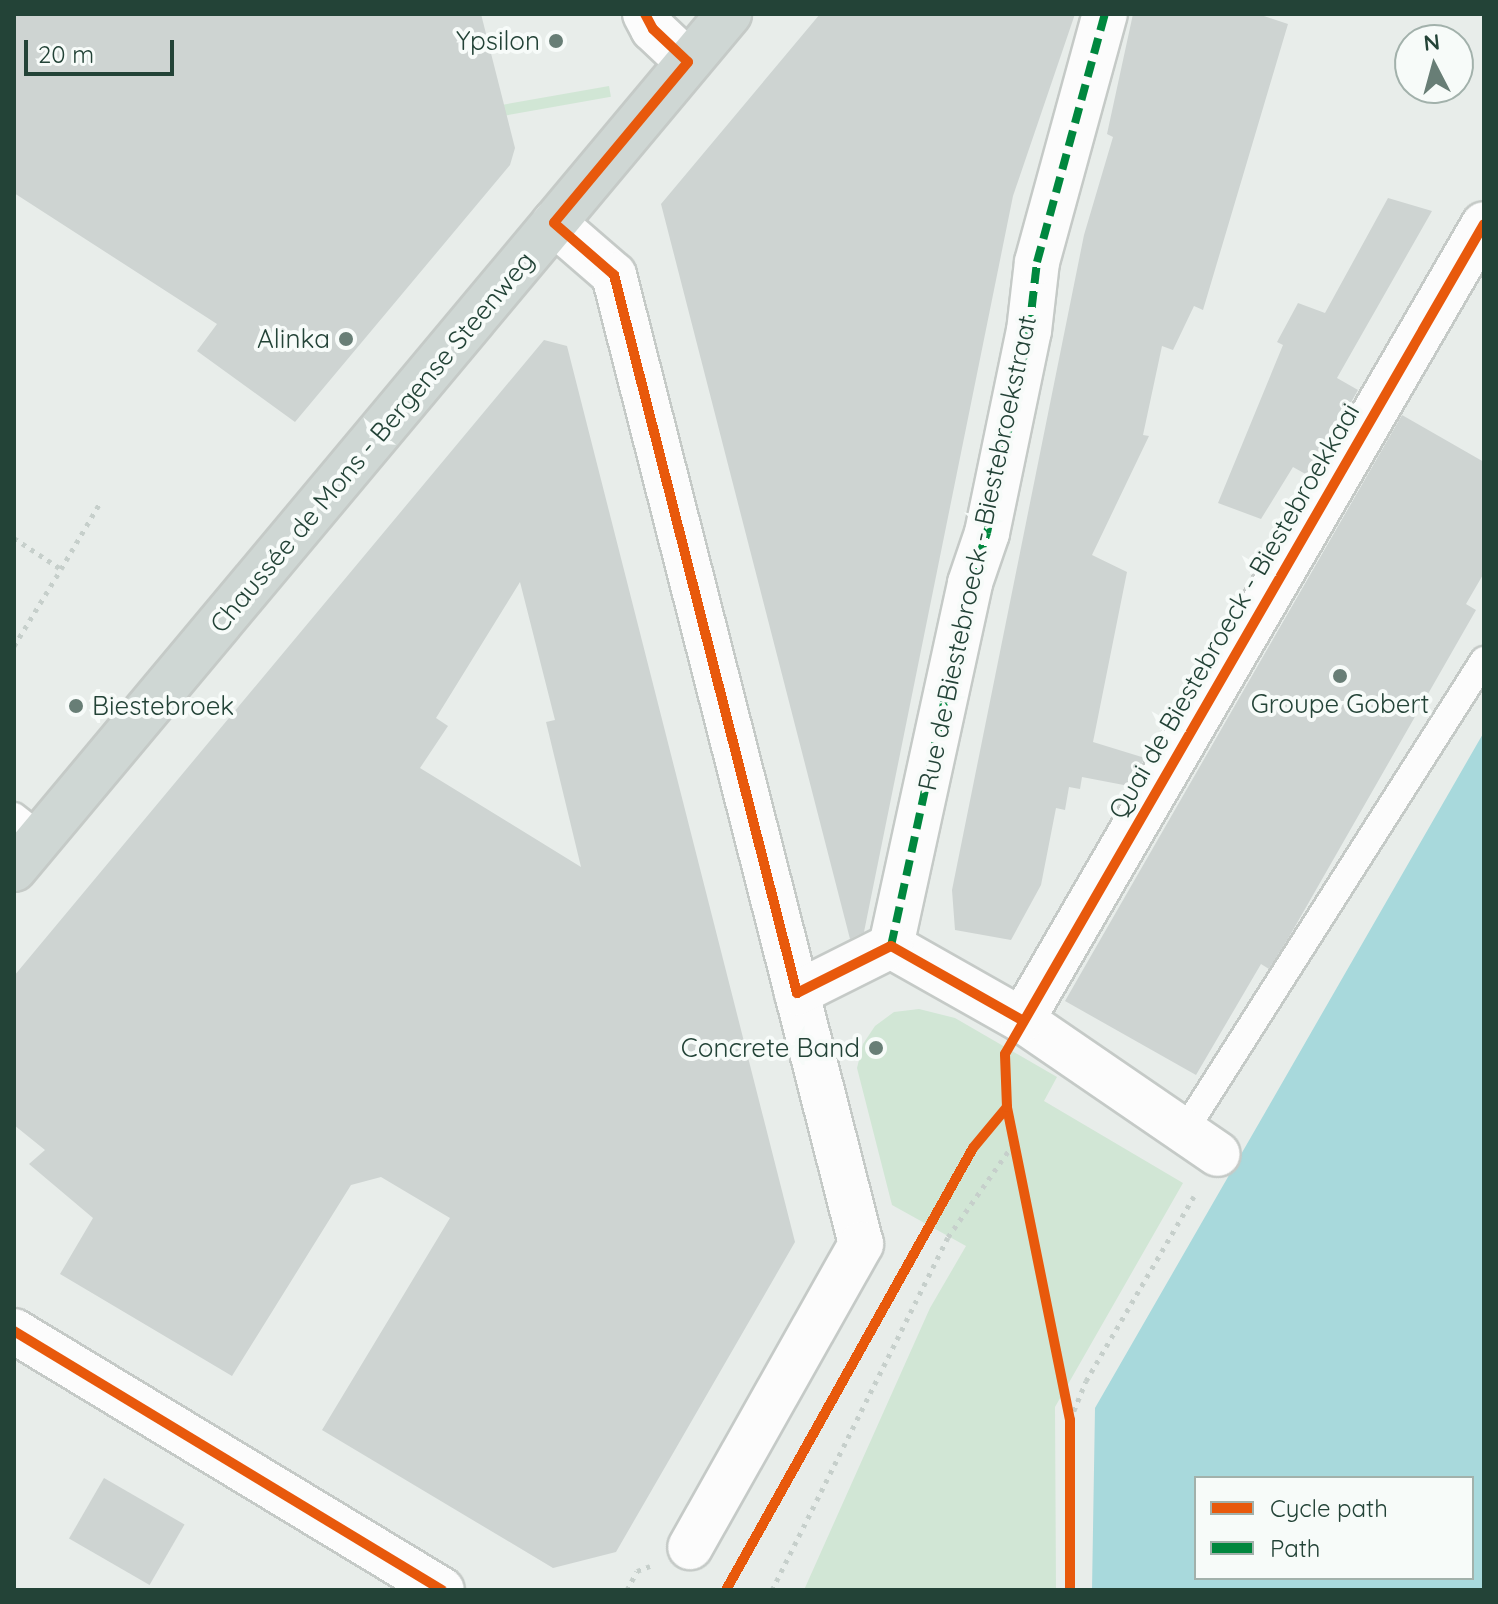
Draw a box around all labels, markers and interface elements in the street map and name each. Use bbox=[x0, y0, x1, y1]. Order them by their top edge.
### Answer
scale bar bbox=[28, 24, 178, 74]
north arrow bbox=[1394, 24, 1474, 104]
place label: Ypsilon bbox=[456, 25, 540, 57]
text: N bbox=[1422, 27, 1441, 57]
marker: Ypsilon bbox=[547, 32, 565, 50]
text: 20 m bbox=[38, 39, 94, 69]
street label: Chaussée de Mons - Bergense Steenweg bbox=[203, 245, 541, 639]
street label: Rue de Biestebroeck - Biestebroekstraat bbox=[911, 313, 1043, 793]
place label: Alinka bbox=[257, 323, 330, 355]
marker: Alinka bbox=[337, 330, 355, 348]
street label: Quai de Biestebroeck - Biestebroekkaai bbox=[1102, 398, 1366, 824]
marker: Groupe Gobert bbox=[1331, 667, 1349, 685]
place label: Groupe Gobert bbox=[1251, 688, 1429, 720]
place label: Biestebroek bbox=[92, 690, 234, 722]
marker: Biestebroek bbox=[67, 697, 85, 715]
place label: Concrete Band bbox=[681, 1032, 860, 1064]
marker: Concrete Band bbox=[867, 1039, 885, 1057]
legend bbox=[1194, 1476, 1474, 1580]
text: Cycle path bbox=[1270, 1493, 1388, 1523]
text: Path bbox=[1270, 1533, 1321, 1563]

